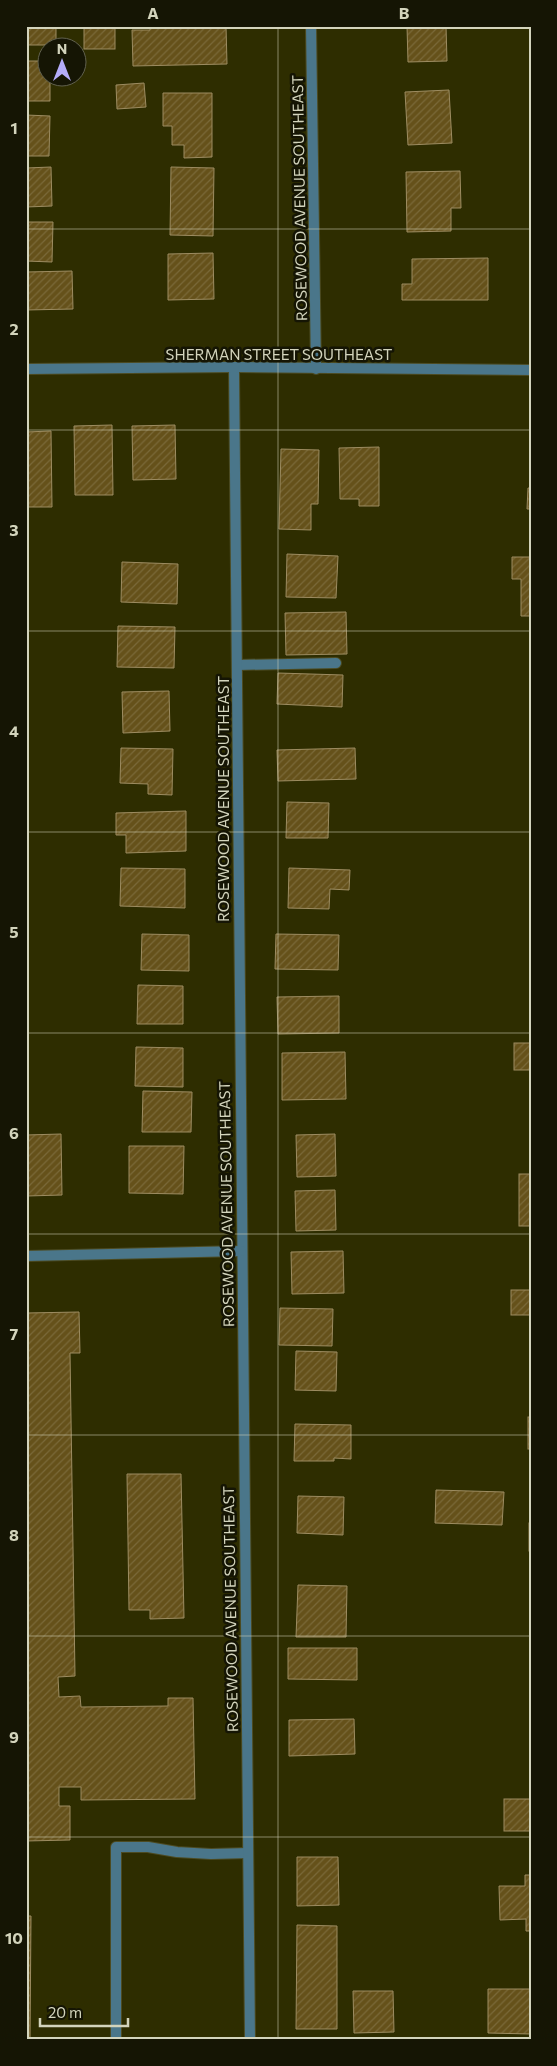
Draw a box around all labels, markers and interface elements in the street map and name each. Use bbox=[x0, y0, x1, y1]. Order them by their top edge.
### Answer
text: A bbox=[147, 3, 159, 22]
text: B bbox=[399, 3, 410, 22]
north arrow bbox=[38, 38, 88, 88]
text: N bbox=[57, 40, 67, 57]
street label: ROSEWOOD AVENUE SOUTHEAST bbox=[288, 74, 310, 321]
text: 1 bbox=[10, 118, 18, 137]
text: 2 bbox=[9, 319, 19, 338]
street label: SHERMAN STREET SOUTHEAST bbox=[166, 345, 393, 363]
text: 3 bbox=[9, 520, 19, 539]
street label: ROSEWOOD AVENUE SOUTHEAST bbox=[214, 676, 232, 922]
text: 4 bbox=[9, 721, 19, 740]
text: 5 bbox=[9, 922, 19, 941]
street label: ROSEWOOD AVENUE SOUTHEAST bbox=[215, 1080, 237, 1327]
text: 6 bbox=[9, 1123, 19, 1142]
text: 7 bbox=[10, 1324, 19, 1343]
street label: ROSEWOOD AVENUE SOUTHEAST bbox=[219, 1485, 241, 1732]
text: 8 bbox=[9, 1525, 19, 1544]
text: 9 bbox=[9, 1727, 19, 1746]
text: 10 bbox=[5, 1928, 23, 1947]
scale bar bbox=[40, 1996, 128, 2028]
text: 20 m bbox=[48, 2003, 82, 2021]

